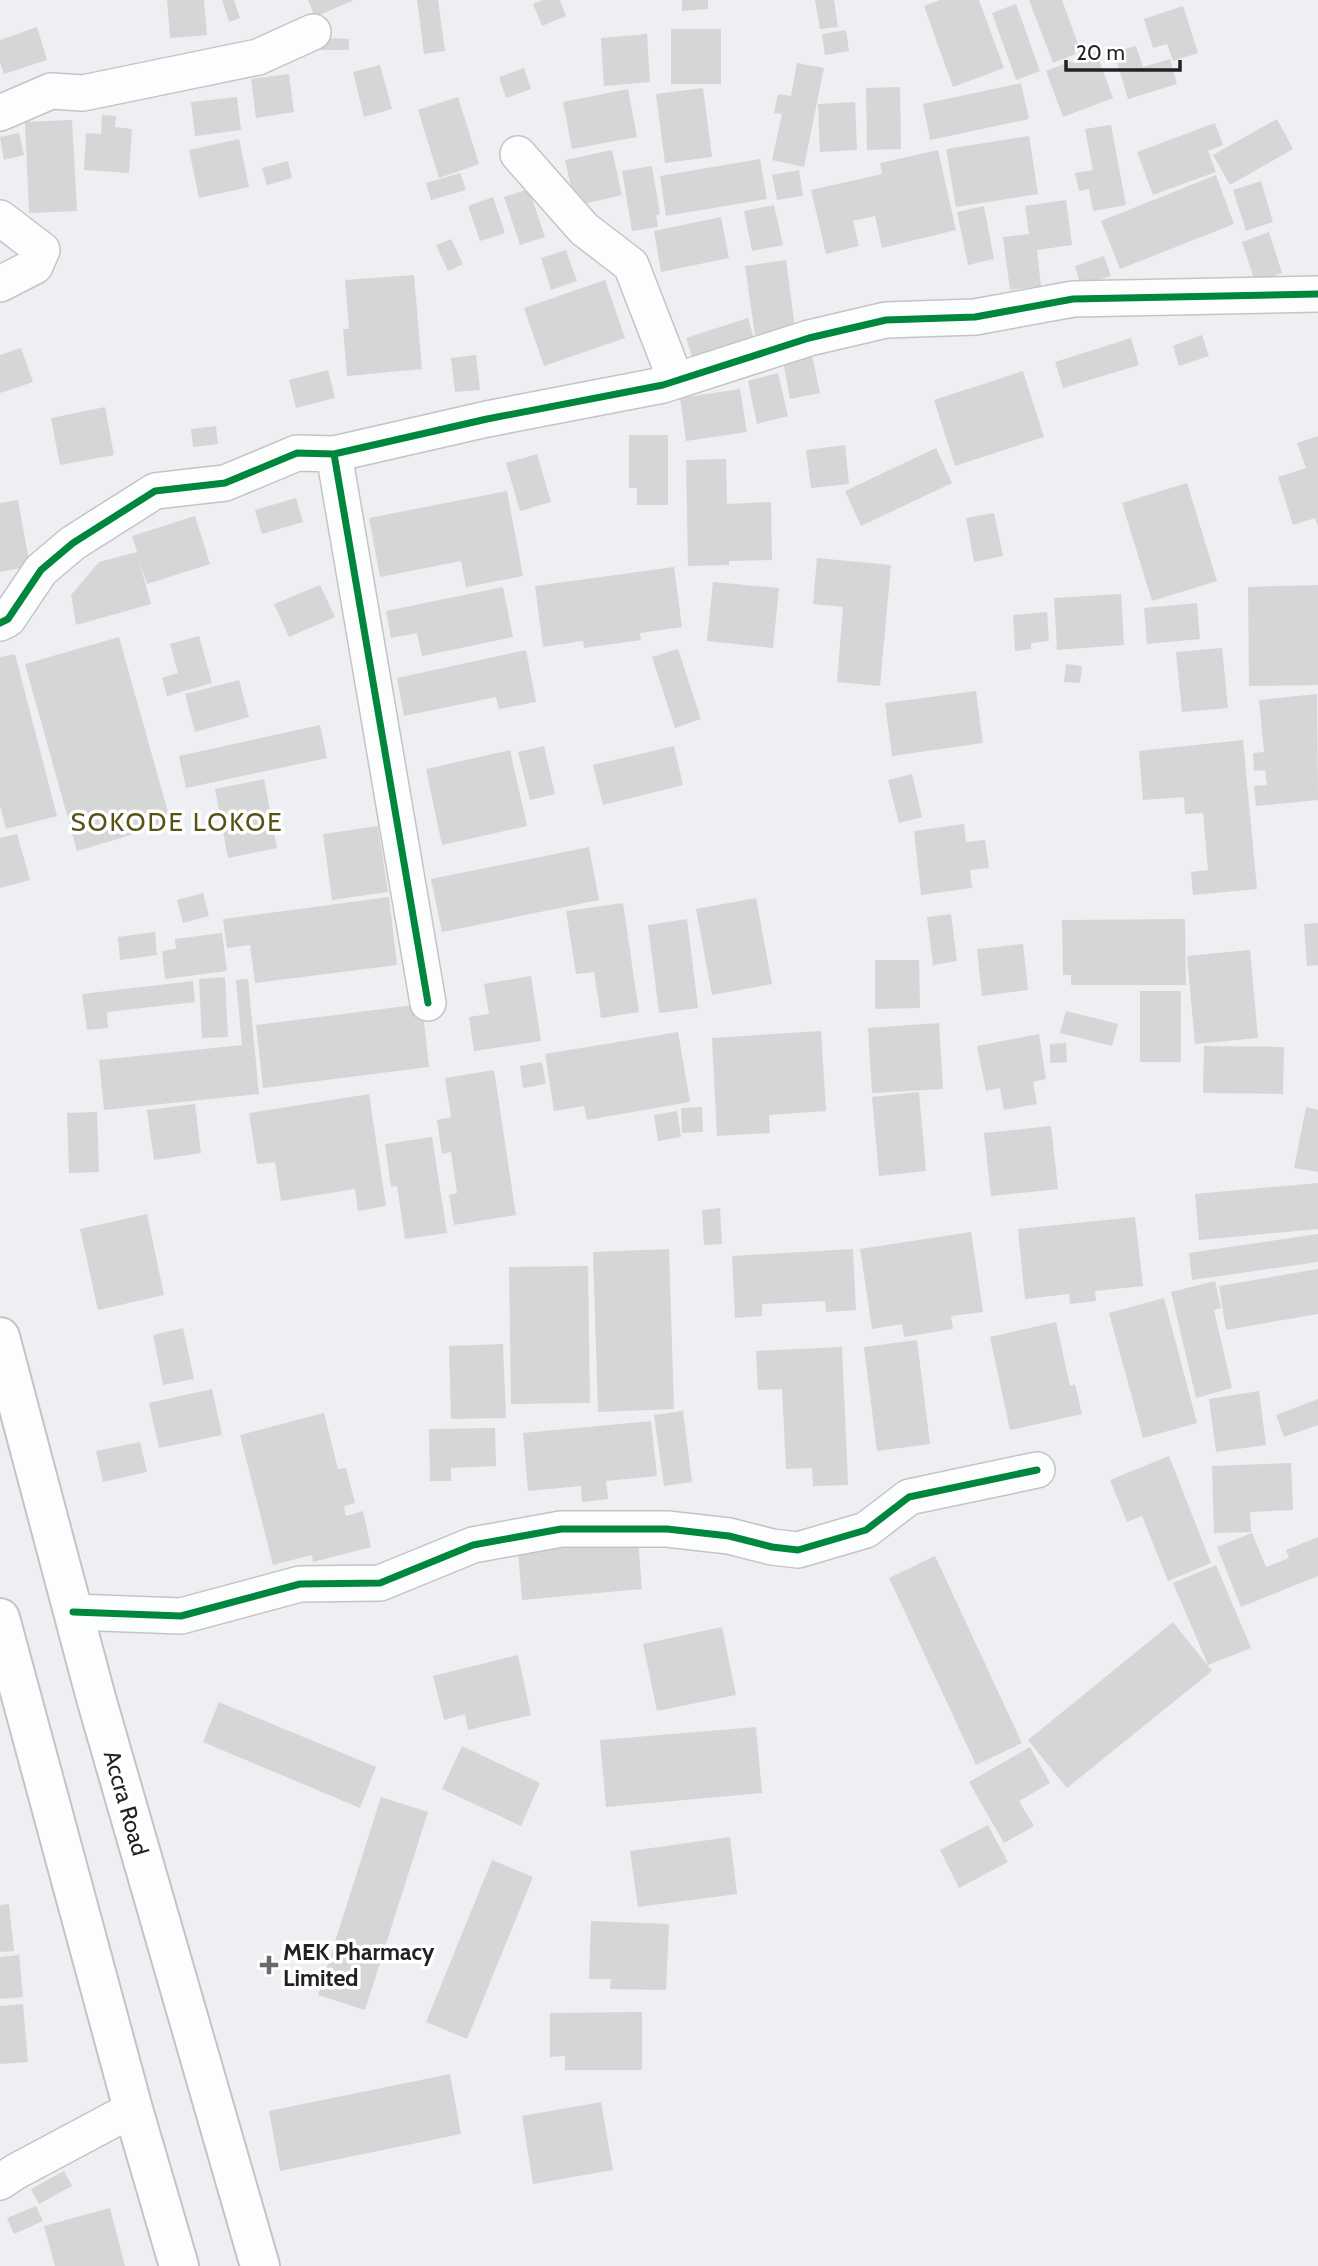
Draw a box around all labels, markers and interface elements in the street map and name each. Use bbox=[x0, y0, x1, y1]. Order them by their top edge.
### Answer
scale bar bbox=[1066, 28, 1180, 72]
text: 20 m bbox=[1076, 40, 1125, 65]
district label: SOKODE LOKOE bbox=[70, 806, 284, 838]
street label: Accra Road bbox=[98, 1747, 154, 1859]
place label: MEK Pharmacy Limited bbox=[283, 1938, 435, 1992]
marker: MEK Pharmacy Limited bbox=[261, 1957, 277, 1973]

